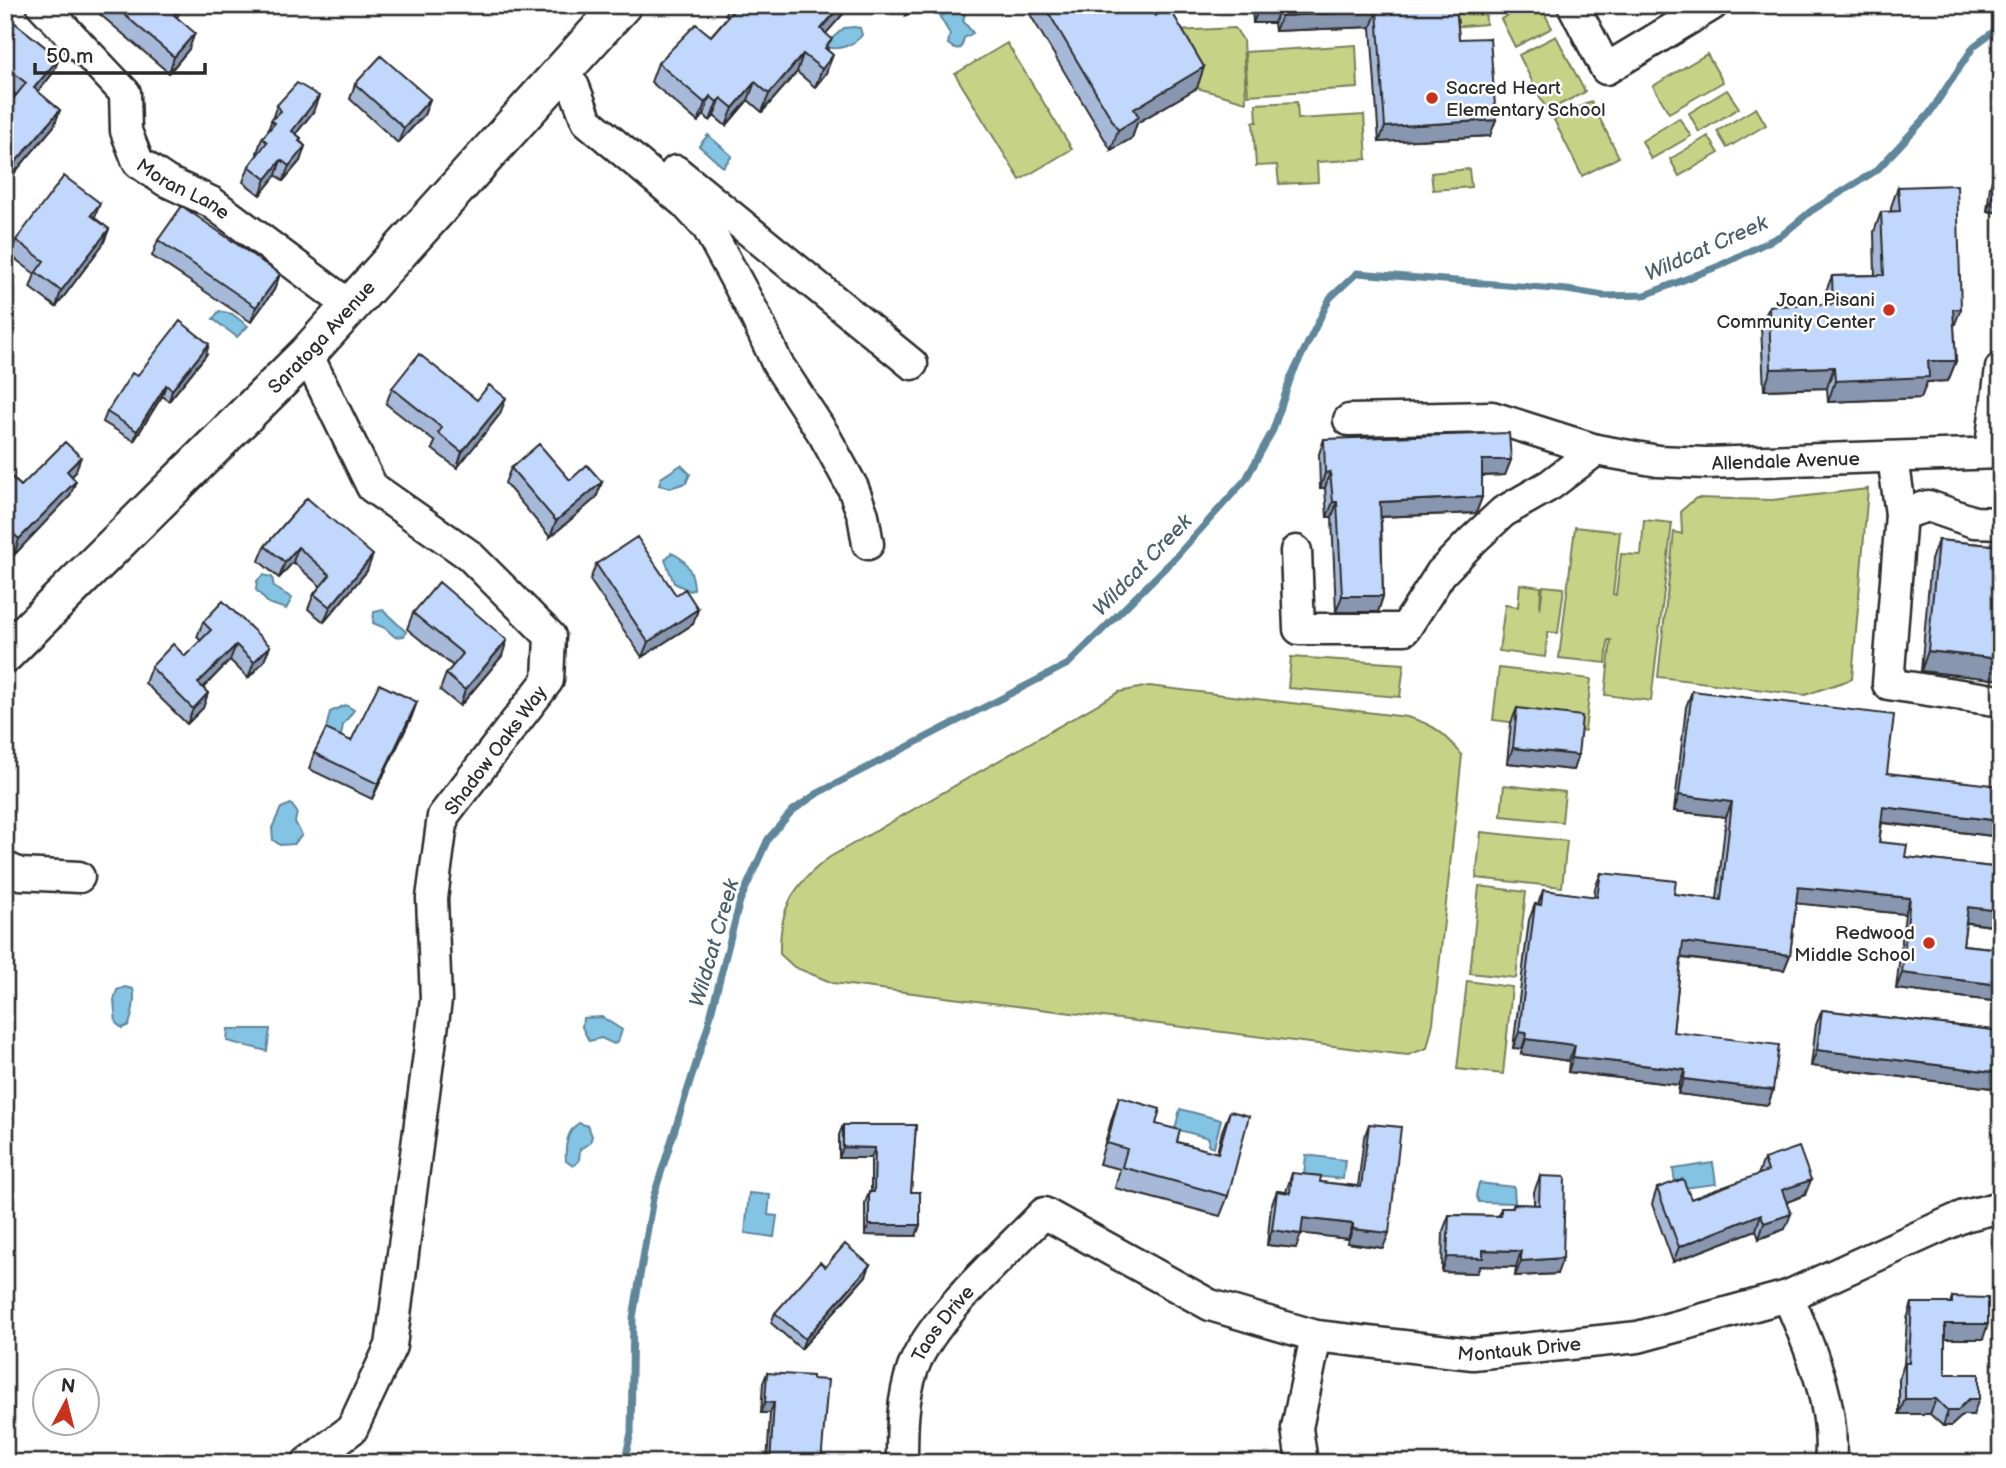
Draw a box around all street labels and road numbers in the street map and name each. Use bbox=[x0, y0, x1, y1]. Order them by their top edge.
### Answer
street label: Moran Lane bbox=[132, 154, 234, 225]
street label: Saratoga Avenue bbox=[264, 276, 381, 399]
street label: Allendale Avenue bbox=[1712, 448, 1860, 476]
street label: Shadow Oaks Way bbox=[440, 681, 553, 820]
street label: Taos Drive bbox=[907, 1281, 980, 1366]
street label: Montauk Drive bbox=[1456, 1333, 1582, 1367]

